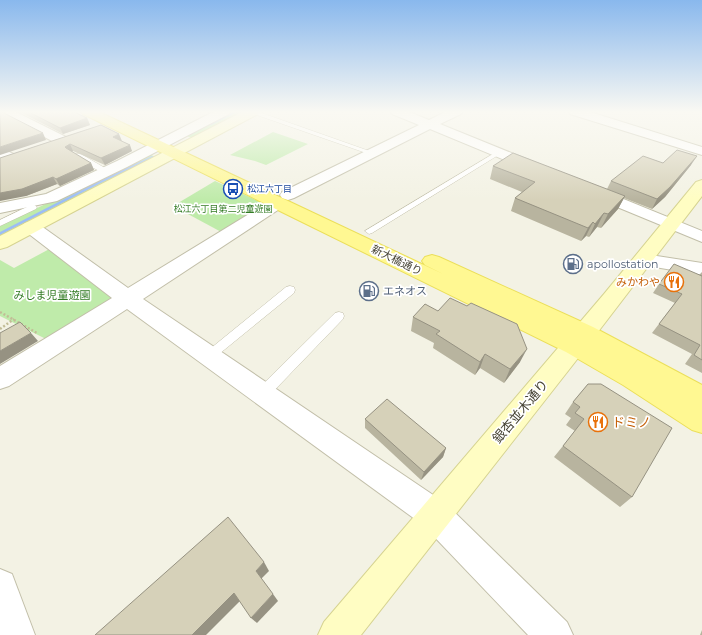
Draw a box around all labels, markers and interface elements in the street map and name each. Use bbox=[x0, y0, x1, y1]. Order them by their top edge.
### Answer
bus stop icon: 松江六丁目 bbox=[222, 178, 244, 200]
place label: 松江六丁目 bbox=[247, 183, 292, 194]
park label: 松江六丁目第二児童遊園 bbox=[173, 203, 273, 214]
street label: 新大橋通り bbox=[369, 242, 425, 278]
fuel station icon: apollostation bbox=[562, 253, 584, 275]
place label: apollostation bbox=[587, 257, 659, 271]
restaurant icon: みかわや bbox=[663, 271, 685, 293]
place label: みかわや bbox=[616, 275, 660, 289]
fuel station icon: エネオス bbox=[358, 280, 380, 302]
place label: エネオス bbox=[383, 284, 427, 298]
park label: みしま児童遊園 bbox=[14, 288, 91, 302]
street label: 銀杏並木通り bbox=[489, 376, 551, 446]
restaurant icon: ドミノ bbox=[587, 411, 609, 433]
place label: ドミノ bbox=[612, 414, 651, 430]

